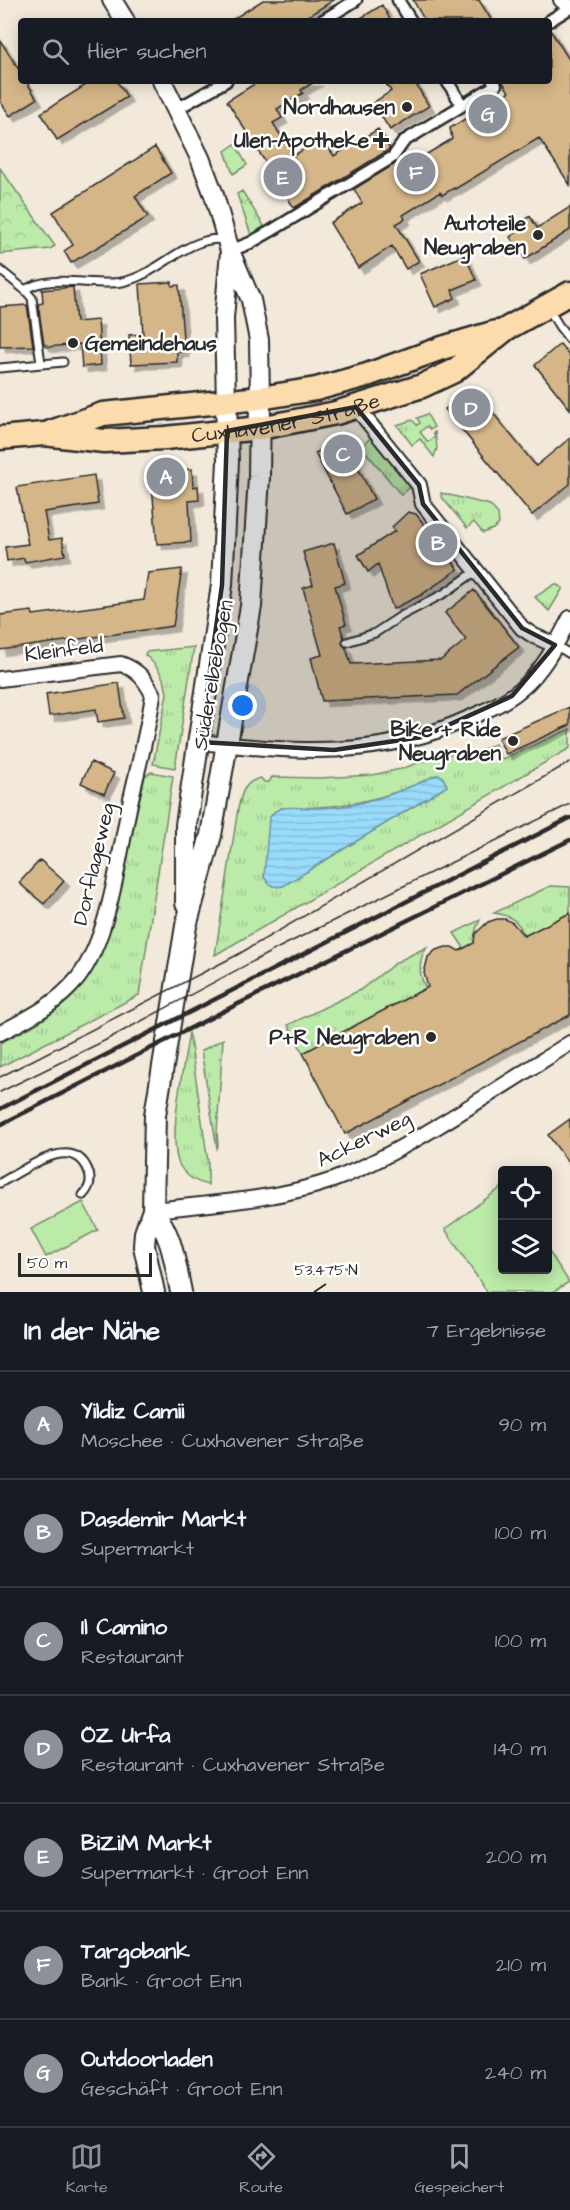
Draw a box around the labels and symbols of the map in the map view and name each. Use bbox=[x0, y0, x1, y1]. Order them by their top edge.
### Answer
pin: G bbox=[468, 92, 508, 136]
place label: Nordhausen bbox=[284, 93, 395, 122]
marker: Nordhausen bbox=[400, 100, 414, 114]
place label: Ulen-Apotheke bbox=[234, 126, 370, 156]
marker: Ulen-Apotheke bbox=[374, 133, 388, 147]
pin: F bbox=[396, 150, 436, 195]
pin: E bbox=[264, 154, 302, 200]
place label: Autoteile Neugraben bbox=[424, 209, 527, 264]
marker: Autoteile Neugraben bbox=[531, 228, 545, 242]
place label: Gemeindehaus bbox=[85, 329, 217, 358]
marker: Gemeindehaus bbox=[66, 336, 80, 350]
street label: Cuxhavener Straße bbox=[190, 386, 383, 450]
pin: D bbox=[452, 386, 490, 430]
pin: C bbox=[324, 432, 362, 476]
pin: A bbox=[146, 454, 186, 500]
pin: B bbox=[418, 520, 458, 566]
street label: Süderelbebogen bbox=[186, 598, 242, 753]
street label: Kleinfeld bbox=[23, 631, 105, 669]
your location bbox=[228, 691, 257, 720]
place label: Bike + Ride Neugraben bbox=[391, 715, 502, 770]
marker: Bike + Ride Neugraben bbox=[506, 734, 520, 748]
street label: Dorflageweg bbox=[66, 800, 124, 929]
place label: P+R Neugraben bbox=[269, 1023, 419, 1054]
marker: P+R Neugraben bbox=[424, 1030, 438, 1044]
street label: Ackerweg bbox=[312, 1104, 417, 1176]
scale bar bbox=[18, 1250, 152, 1278]
text: 53.475°N bbox=[294, 1260, 358, 1281]

